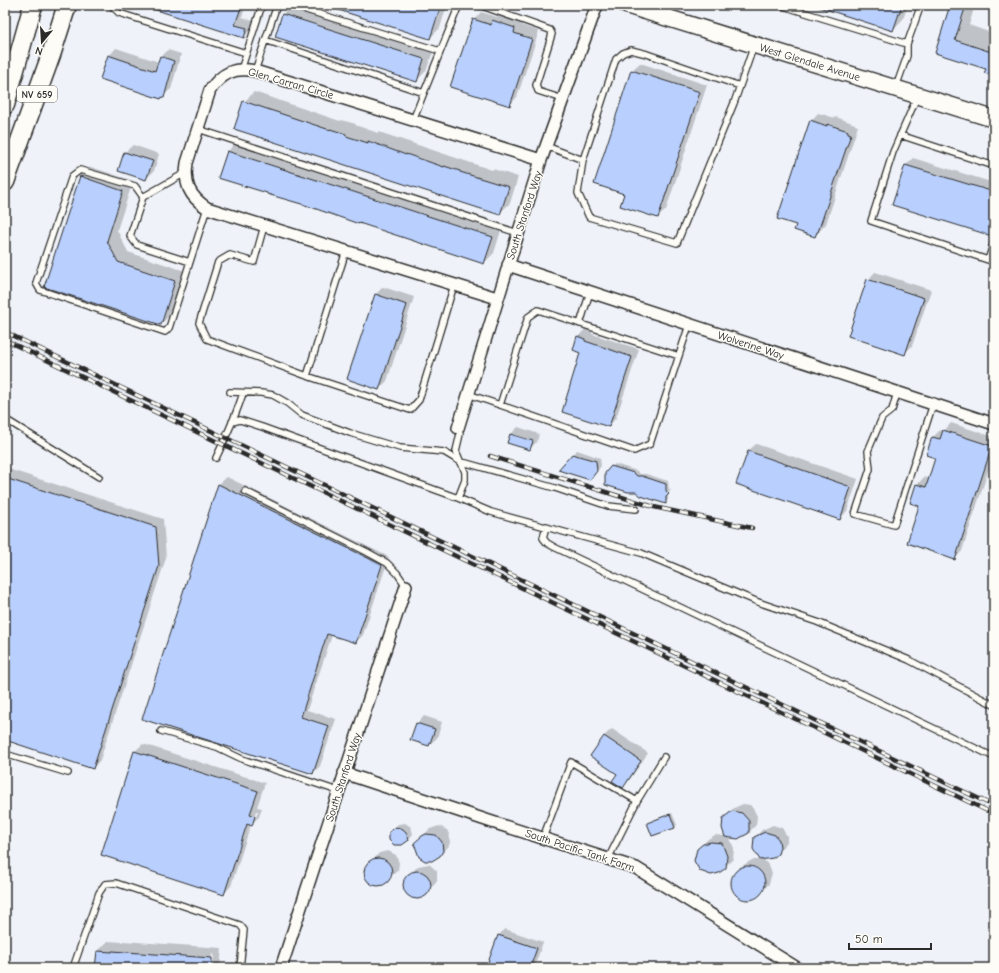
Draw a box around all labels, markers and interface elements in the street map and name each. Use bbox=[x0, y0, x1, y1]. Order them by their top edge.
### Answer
north arrow bbox=[22, 22, 62, 62]
street label: West Glendale Avenue bbox=[758, 41, 862, 84]
text: N bbox=[34, 44, 44, 58]
street label: Glen Carran Circle bbox=[247, 65, 336, 102]
road number: NV 659 bbox=[17, 86, 57, 102]
street label: South Stanford Way bbox=[504, 169, 545, 261]
street label: Wolverine Way bbox=[716, 329, 786, 362]
street label: South Stanford Way bbox=[323, 731, 364, 823]
street label: South Pacific Tank Farm bbox=[523, 827, 636, 874]
scale bar bbox=[849, 925, 931, 951]
text: 50 m bbox=[855, 932, 883, 946]

